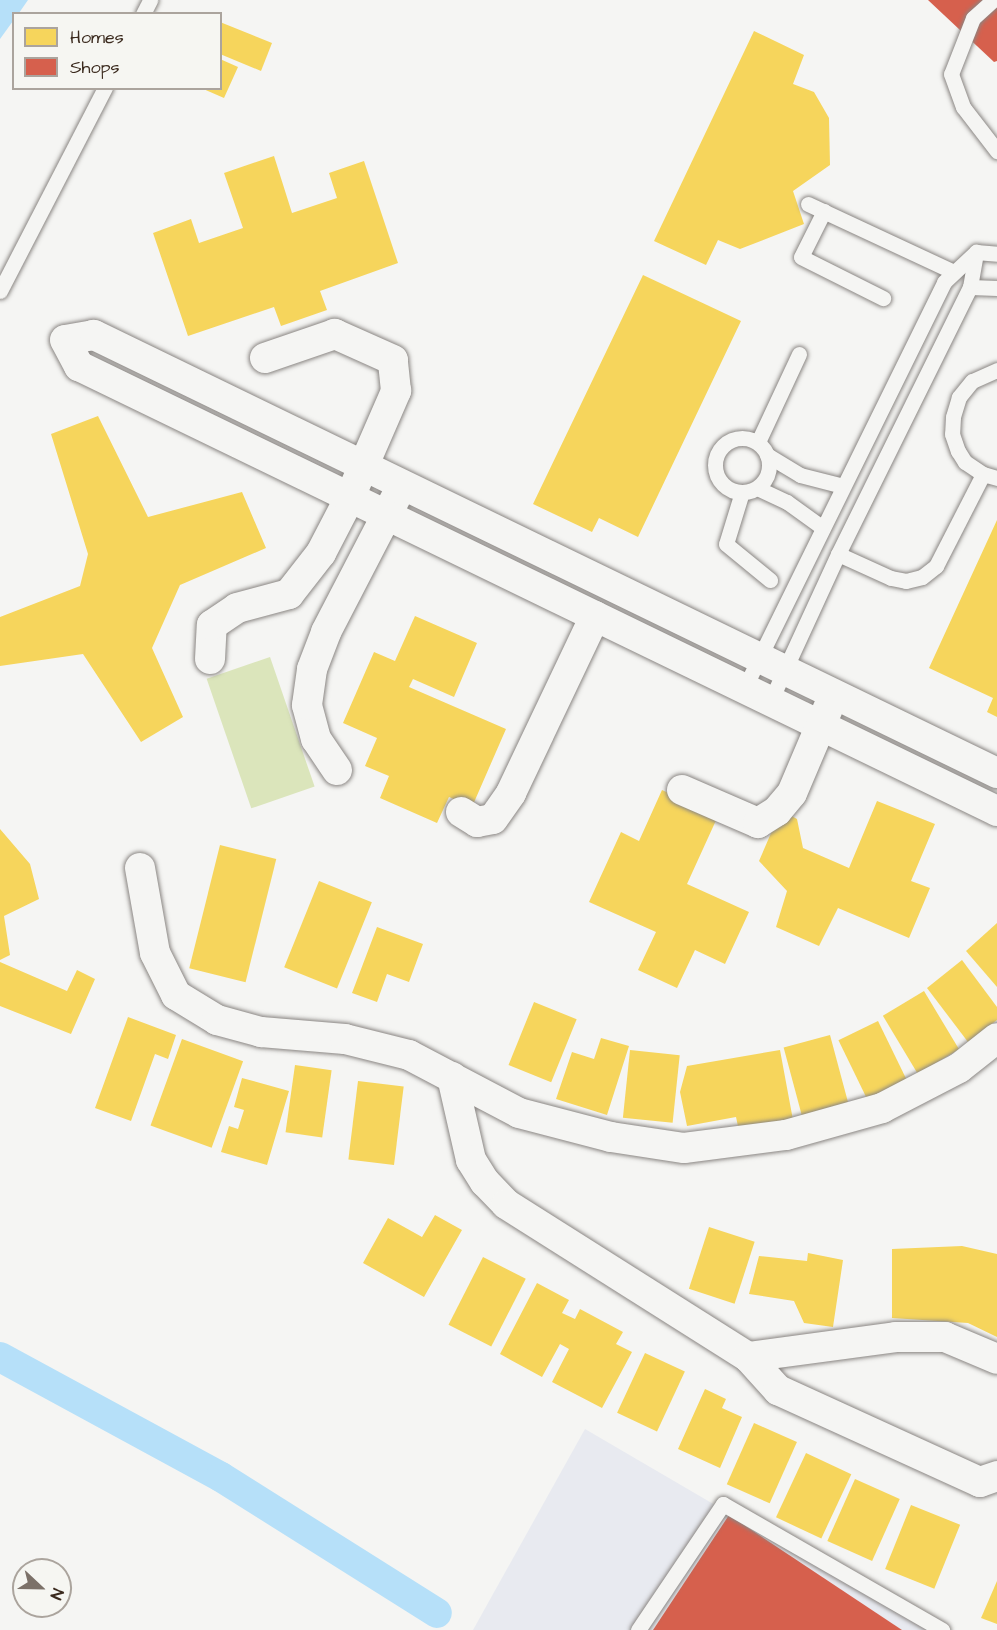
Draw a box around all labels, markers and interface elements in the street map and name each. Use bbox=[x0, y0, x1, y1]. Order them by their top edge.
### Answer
legend bbox=[12, 12, 222, 90]
text: Homes bbox=[70, 25, 124, 50]
text: Shops bbox=[70, 55, 120, 80]
north arrow bbox=[12, 1558, 72, 1618]
text: N bbox=[45, 1585, 69, 1603]

